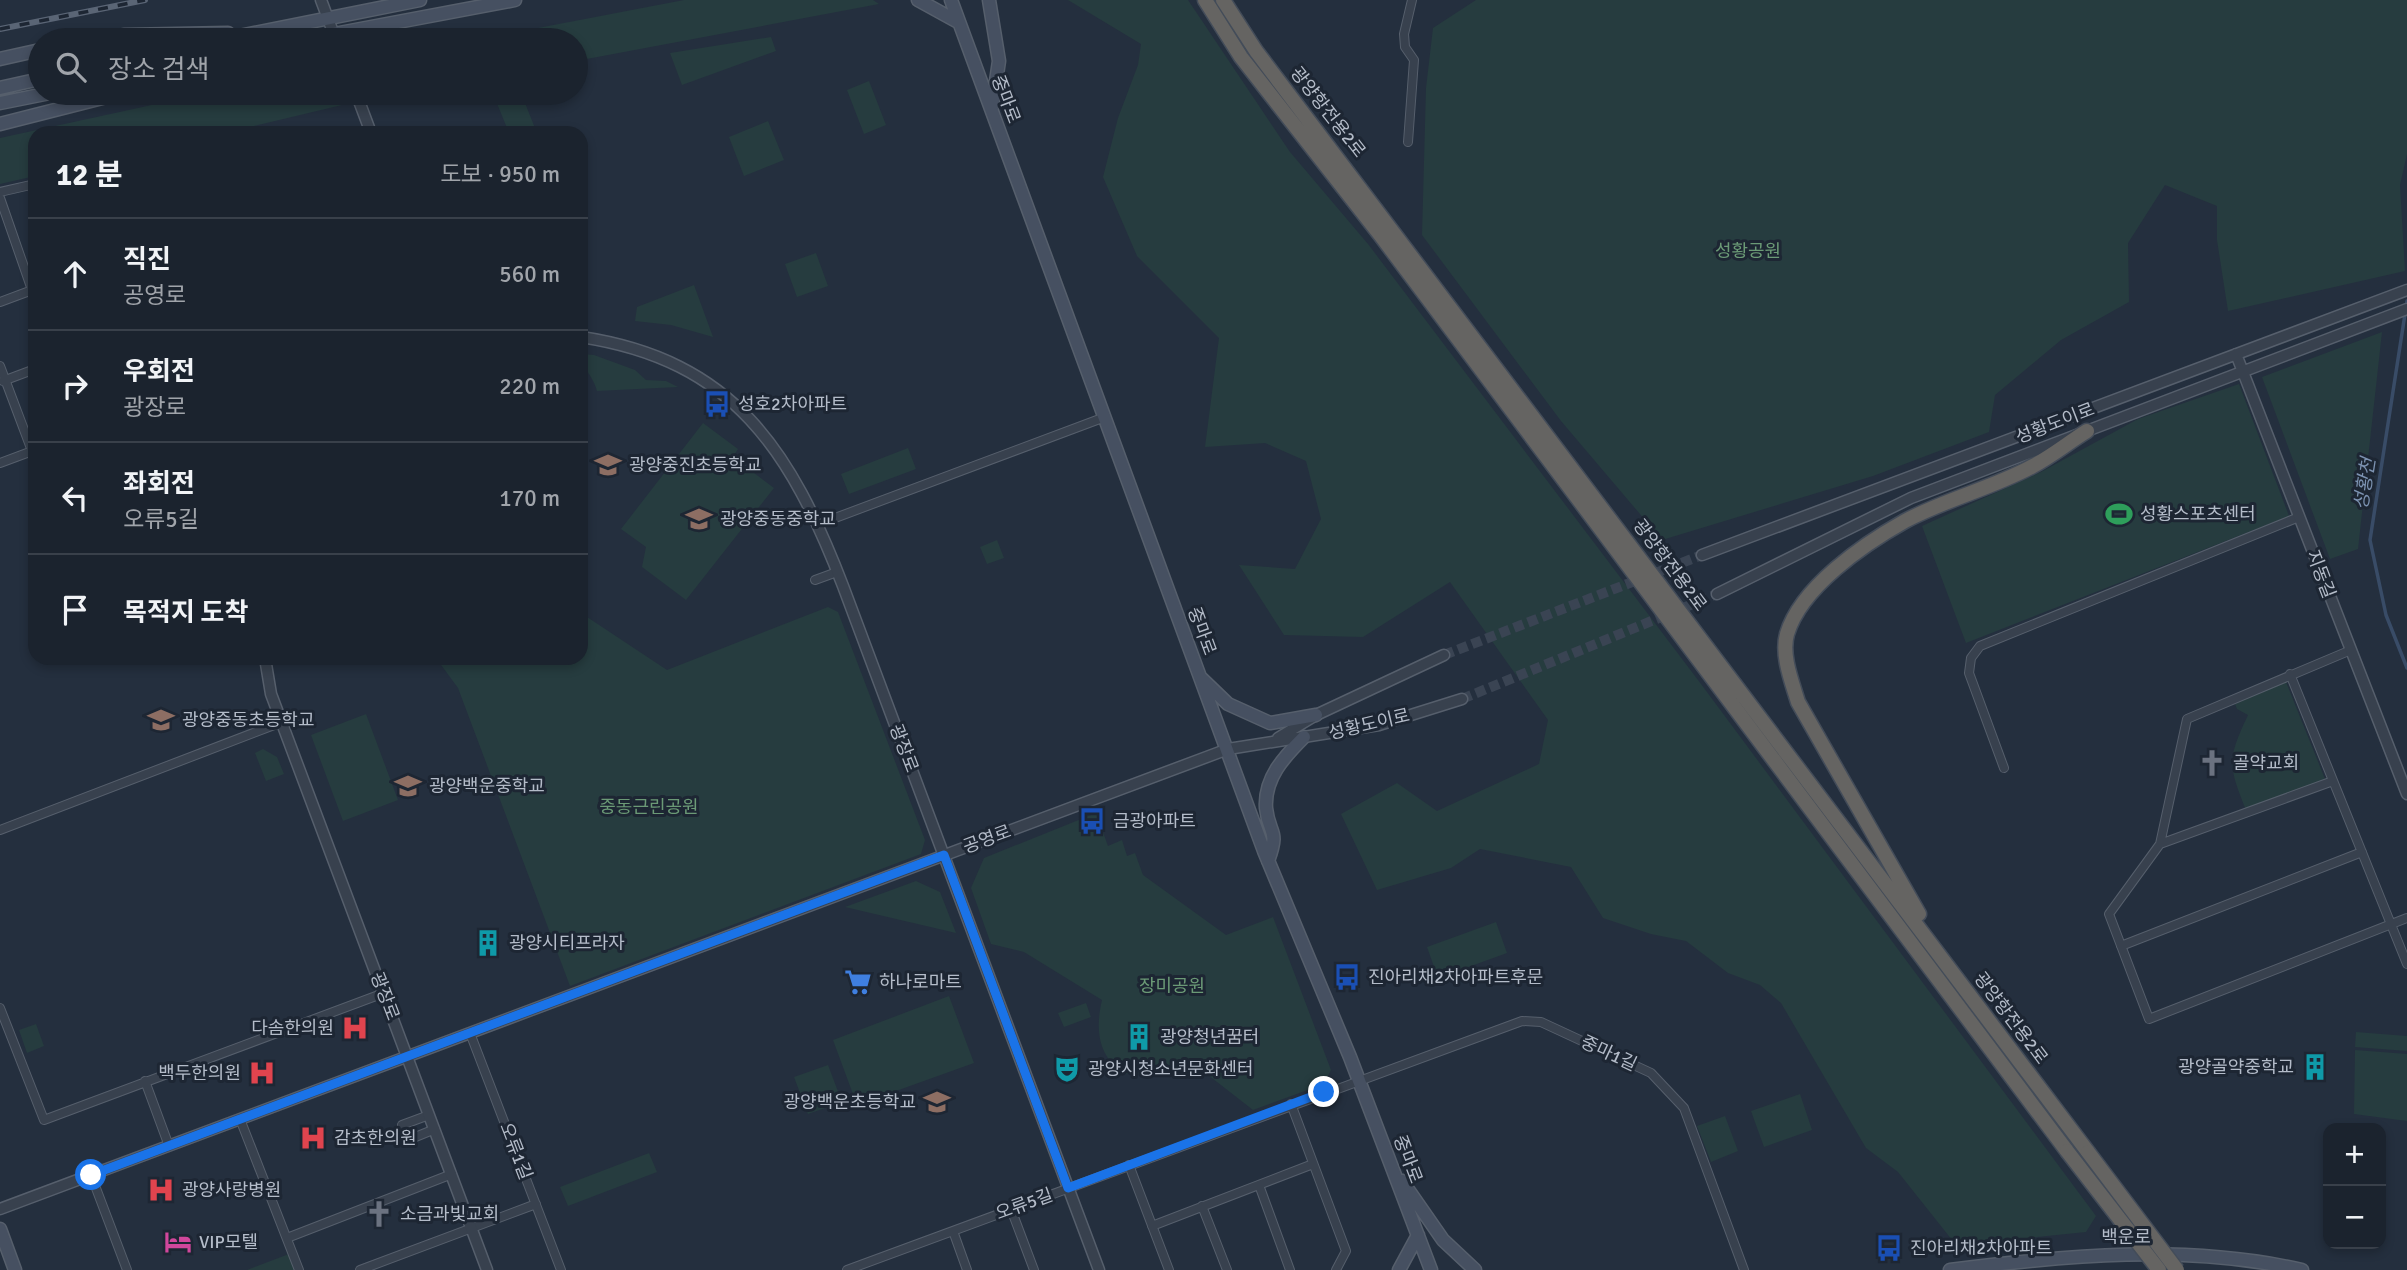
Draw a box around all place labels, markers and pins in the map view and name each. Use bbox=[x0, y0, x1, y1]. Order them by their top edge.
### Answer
bus stop icon: 성호2차아파트 bbox=[702, 389, 732, 419]
place label: 성호2차아파트 bbox=[738, 393, 847, 415]
school or university icon: 광양중진초등학교 bbox=[593, 450, 623, 480]
place label: 광양중진초등학교 bbox=[629, 454, 761, 476]
sports icon: 성황스포츠센터 bbox=[2104, 499, 2134, 529]
place label: 성황스포츠센터 bbox=[2140, 503, 2256, 525]
school or university icon: 광양중동중학교 bbox=[684, 504, 714, 534]
place label: 광양중동중학교 bbox=[720, 508, 836, 530]
school or university icon: 광양중동초등학교 bbox=[146, 705, 176, 735]
place label: 광양중동초등학교 bbox=[182, 709, 314, 731]
church icon: 골약교회 bbox=[2197, 748, 2227, 778]
place label: 골약교회 bbox=[2233, 752, 2299, 774]
school or university icon: 광양백운중학교 bbox=[393, 771, 423, 801]
place label: 광양백운중학교 bbox=[429, 775, 545, 797]
bus stop icon: 금광아파트 bbox=[1077, 806, 1107, 836]
place label: 금광아파트 bbox=[1113, 810, 1196, 832]
building icon: 광양시티프라자 bbox=[473, 928, 503, 958]
place label: 광양시티프라자 bbox=[509, 932, 625, 954]
bus stop icon: 진아리채2차아파트후문 bbox=[1332, 962, 1362, 992]
place label: 진아리채2차아파트후문 bbox=[1368, 966, 1543, 988]
supermarket icon: 하나로마트 bbox=[843, 967, 873, 997]
place label: 하나로마트 bbox=[879, 971, 962, 993]
hospital icon: 다솜한의원 bbox=[340, 1013, 370, 1043]
place label: 다솜한의원 bbox=[251, 1017, 334, 1039]
building icon: 광양청년꿈터 bbox=[1124, 1022, 1154, 1052]
place label: 광양청년꿈터 bbox=[1160, 1026, 1259, 1048]
building icon: 광양골약중학교 bbox=[2300, 1052, 2330, 1082]
theatre icon: 광양시청소년문화센터 bbox=[1052, 1054, 1082, 1084]
place label: 광양골약중학교 bbox=[2178, 1056, 2294, 1078]
hospital icon: 백두한의원 bbox=[247, 1058, 277, 1088]
place label: 광양시청소년문화센터 bbox=[1088, 1058, 1254, 1080]
place label: 백두한의원 bbox=[158, 1062, 241, 1084]
school or university icon: 광양백운초등학교 bbox=[922, 1087, 952, 1117]
place label: 광양백운초등학교 bbox=[784, 1091, 916, 1113]
hospital icon: 감초한의원 bbox=[298, 1123, 328, 1153]
place label: 감초한의원 bbox=[334, 1127, 417, 1149]
hospital icon: 광양사랑병원 bbox=[146, 1175, 176, 1205]
place label: 광양사랑병원 bbox=[182, 1179, 281, 1201]
church icon: 소금과빛교회 bbox=[364, 1199, 394, 1229]
place label: 소금과빛교회 bbox=[400, 1203, 499, 1225]
hotel icon: VIP모텔 bbox=[163, 1227, 193, 1257]
place label: VIP모텔 bbox=[199, 1231, 258, 1253]
bus stop icon: 진아리채2차아파트 bbox=[1874, 1233, 1904, 1263]
place label: 진아리채2차아파트 bbox=[1910, 1237, 2052, 1259]

